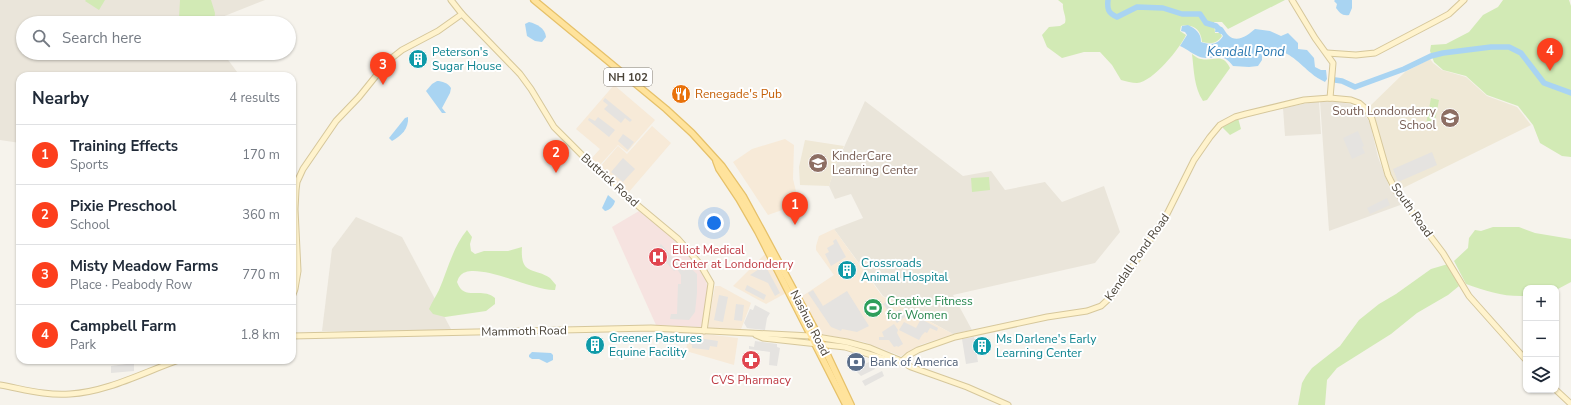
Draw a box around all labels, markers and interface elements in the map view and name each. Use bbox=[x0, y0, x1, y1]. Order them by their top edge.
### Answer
search box bbox=[16, 16, 296, 60]
icon: search bbox=[30, 27, 52, 49]
text: Search here bbox=[62, 28, 142, 48]
pin: 4 bbox=[1537, 38, 1563, 71]
water label: Kendall Pond bbox=[1207, 43, 1285, 61]
place label: Peterson's Sugar House bbox=[432, 44, 502, 74]
building icon: Peterson's Sugar House bbox=[407, 48, 429, 70]
pin: 3 bbox=[370, 52, 396, 85]
road number: NH 102 bbox=[604, 68, 652, 86]
restaurant icon: Renegade's Pub bbox=[670, 83, 692, 105]
place label: Renegade's Pub bbox=[695, 86, 782, 102]
text: Nearby bbox=[32, 87, 89, 110]
text: 4 results bbox=[229, 89, 280, 107]
place label: South Londonderry School bbox=[1332, 103, 1437, 133]
school or university icon: South Londonderry School bbox=[1439, 107, 1461, 129]
text: Training Effects bbox=[70, 136, 178, 156]
pin: 2 bbox=[543, 140, 569, 173]
text: 1 bbox=[41, 146, 49, 164]
text: 170 m bbox=[242, 146, 280, 164]
place label: KinderCare Learning Center bbox=[832, 148, 918, 178]
street label: Buttrick Road bbox=[578, 150, 642, 210]
school or university icon: KinderCare Learning Center bbox=[807, 152, 829, 174]
text: Sports bbox=[70, 156, 109, 174]
street label: South Road bbox=[1387, 180, 1437, 240]
pin: 1 bbox=[782, 192, 808, 225]
text: Pixie Preschool bbox=[70, 196, 177, 216]
text: 2 bbox=[41, 206, 49, 224]
text: 360 m bbox=[242, 206, 280, 224]
street label: Kendall Pond Road bbox=[1101, 210, 1173, 304]
your location bbox=[704, 213, 724, 233]
text: School bbox=[70, 216, 110, 234]
place label: Elliot Medical Center at Londonderry bbox=[672, 242, 794, 272]
hospital icon: Elliot Medical Center at Londonderry bbox=[647, 246, 669, 268]
place label: Crossroads Animal Hospital bbox=[861, 255, 949, 285]
text: Misty Meadow Farms bbox=[70, 256, 218, 276]
building icon: Crossroads Animal Hospital bbox=[836, 259, 858, 281]
text: 3 bbox=[41, 266, 49, 284]
text: 770 m bbox=[242, 266, 280, 284]
text: Place · Peabody Row bbox=[70, 276, 192, 294]
map controls bbox=[1523, 285, 1559, 393]
button: + bbox=[1523, 285, 1559, 321]
street label: Nashua Road bbox=[787, 287, 833, 359]
place label: Creative Fitness for Women bbox=[887, 293, 973, 323]
sports icon: Creative Fitness for Women bbox=[862, 297, 884, 319]
text: Campbell Farm bbox=[70, 316, 176, 336]
button: − bbox=[1523, 321, 1559, 357]
street label: Mammoth Road bbox=[481, 322, 567, 340]
text: 4 bbox=[41, 326, 49, 344]
text: 1.8 km bbox=[240, 326, 280, 344]
place label: Greener Pastures Equine Facility bbox=[609, 330, 702, 360]
place label: Ms Darlene's Early Learning Center bbox=[996, 331, 1097, 361]
building icon: Greener Pastures Equine Facility bbox=[584, 334, 606, 356]
building icon: Ms Darlene's Early Learning Center bbox=[971, 335, 993, 357]
text: Park bbox=[70, 336, 96, 354]
pharmacy icon: CVS Pharmacy bbox=[740, 349, 762, 371]
bank icon: Bank of America bbox=[845, 351, 867, 373]
place label: Bank of America bbox=[870, 354, 958, 370]
button: layers bbox=[1523, 357, 1559, 393]
place label: CVS Pharmacy bbox=[711, 372, 792, 388]

